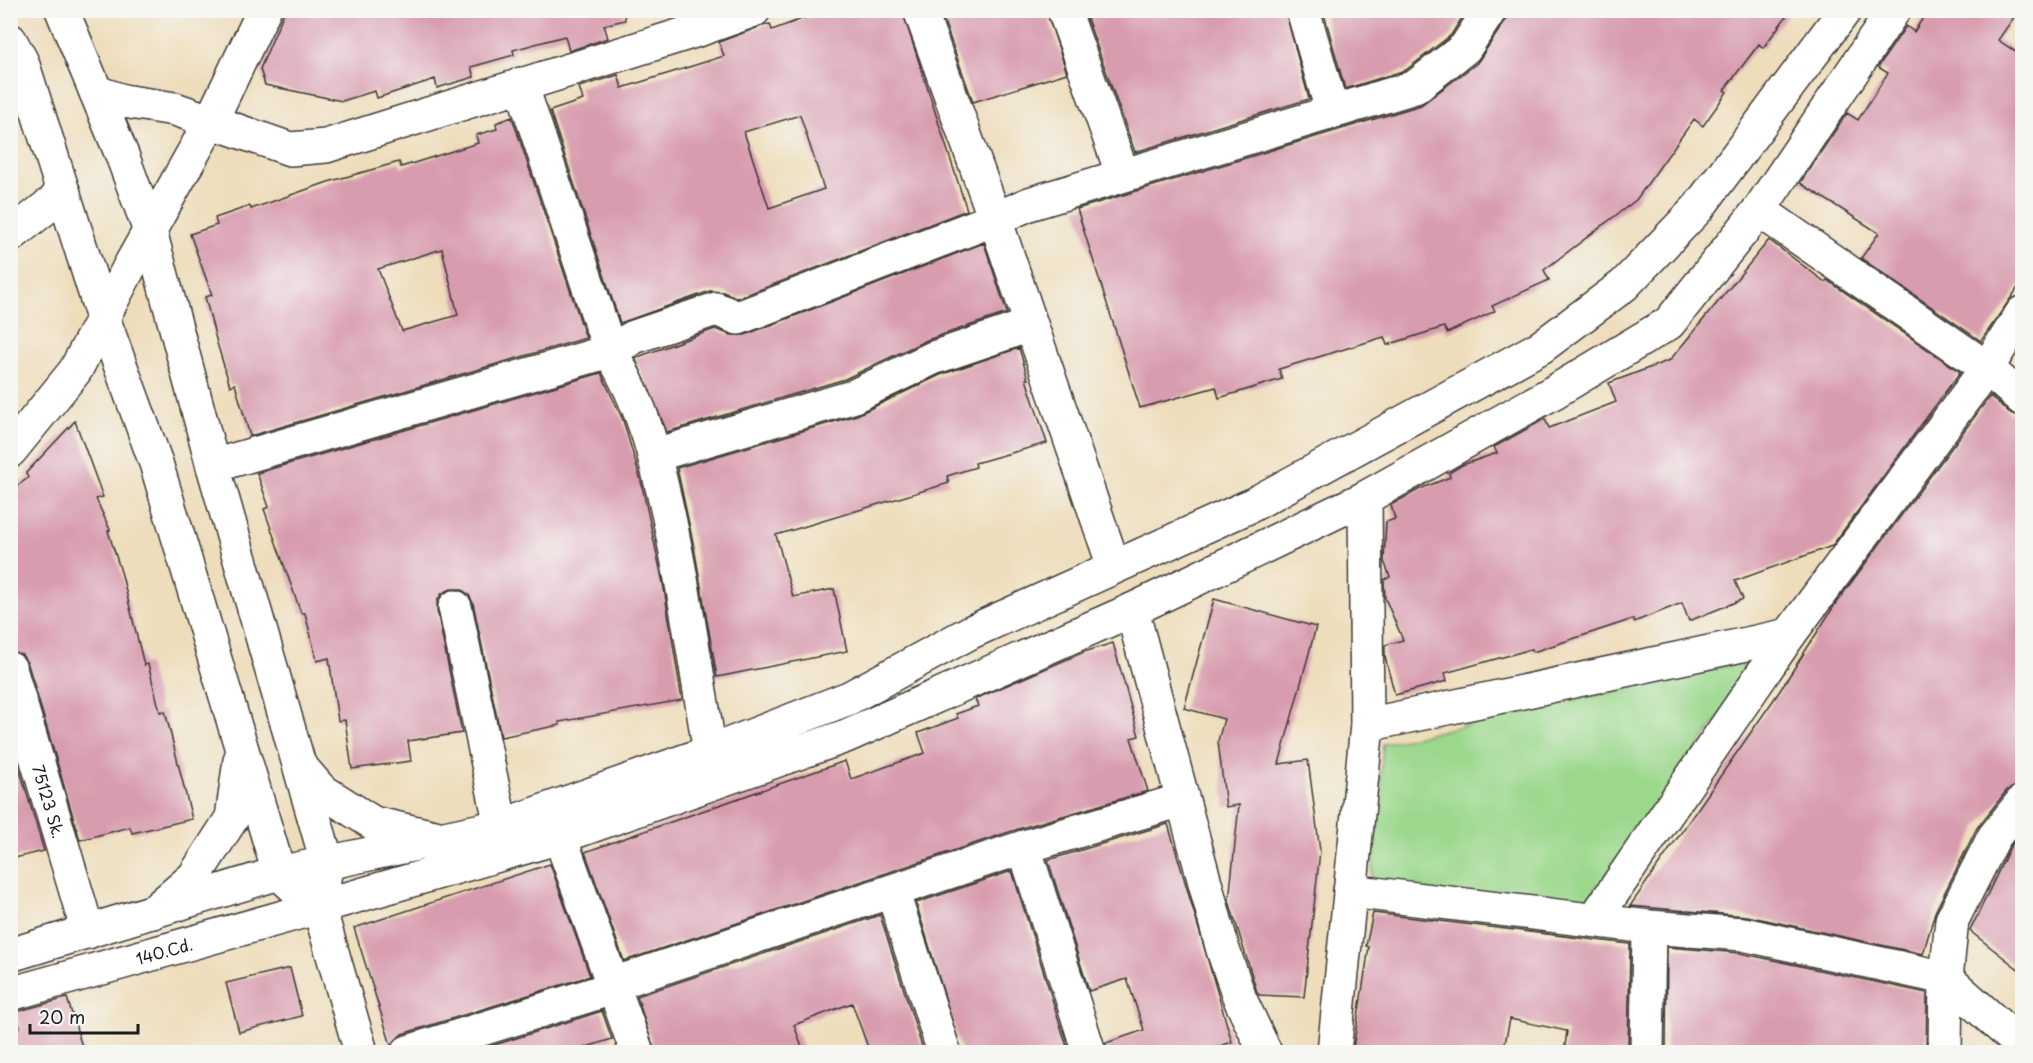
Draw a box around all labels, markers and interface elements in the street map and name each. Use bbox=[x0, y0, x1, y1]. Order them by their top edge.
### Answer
street label: 75123 Sk. bbox=[27, 762, 72, 841]
street label: 140.Cd. bbox=[133, 931, 195, 970]
scale bar bbox=[30, 997, 138, 1035]
text: 20 m bbox=[39, 1003, 85, 1030]

